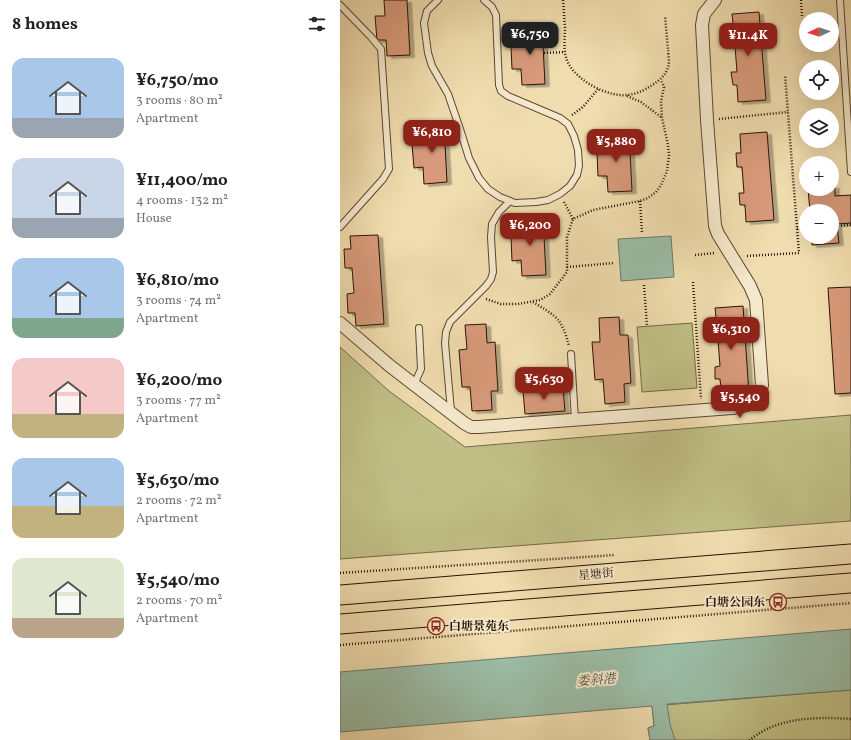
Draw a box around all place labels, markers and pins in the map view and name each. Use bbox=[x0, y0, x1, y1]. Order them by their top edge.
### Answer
pin: ¥6,750 bbox=[497, 22, 563, 56]
pin: ¥11.4K bbox=[715, 23, 781, 57]
pin: ¥6,810 bbox=[399, 120, 465, 154]
pin: ¥5,880 bbox=[583, 129, 649, 163]
pin: ¥6,200 bbox=[497, 213, 563, 247]
pin: ¥6,310 bbox=[698, 317, 764, 351]
pin: ¥5,630 bbox=[511, 367, 577, 401]
pin: ¥5,540 bbox=[707, 385, 773, 419]
bus stop icon: 白塘公园东 bbox=[768, 592, 788, 612]
place label: 白塘公园东 bbox=[705, 595, 765, 611]
bus stop icon: 白塘景苑东 bbox=[426, 616, 446, 636]
place label: 白塘景苑东 bbox=[449, 619, 509, 635]

